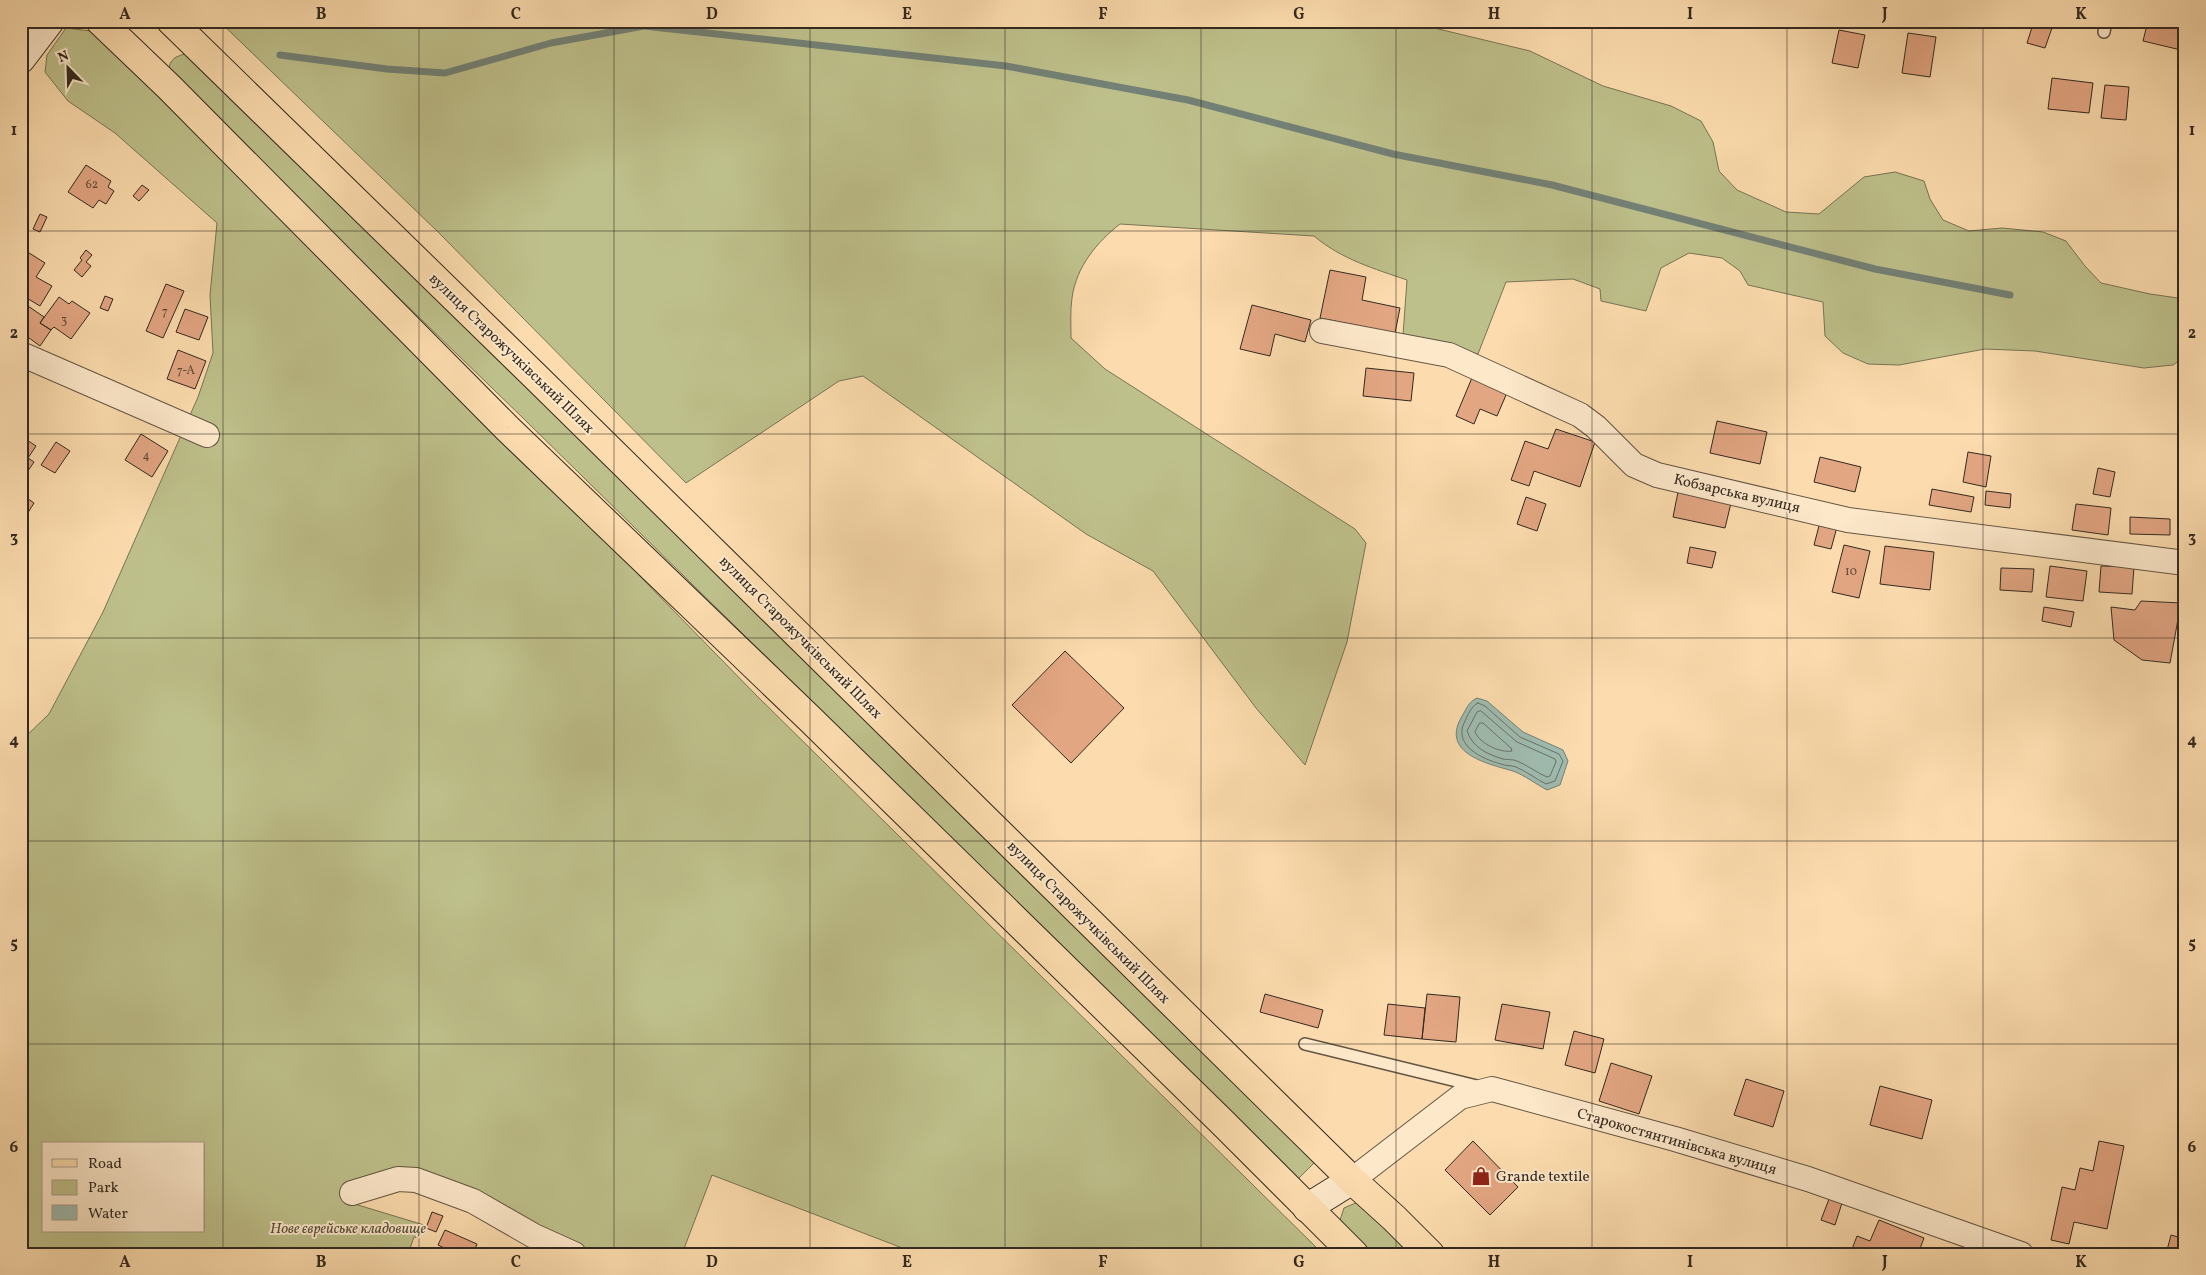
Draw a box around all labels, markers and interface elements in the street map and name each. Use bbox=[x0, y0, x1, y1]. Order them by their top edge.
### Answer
text: A bbox=[119, 4, 131, 26]
text: B bbox=[316, 4, 327, 26]
text: C bbox=[511, 4, 521, 26]
text: D bbox=[706, 4, 718, 26]
text: E bbox=[902, 4, 912, 26]
text: F bbox=[1098, 4, 1108, 26]
text: G bbox=[1293, 4, 1305, 26]
text: H bbox=[1488, 4, 1500, 26]
text: I bbox=[1687, 4, 1693, 26]
text: J bbox=[1881, 4, 1888, 26]
text: K bbox=[2075, 4, 2087, 26]
north arrow bbox=[42, 42, 92, 92]
text: N bbox=[55, 47, 72, 68]
text: 1 bbox=[11, 120, 17, 142]
text: 1 bbox=[2189, 120, 2195, 142]
house number: 62 bbox=[86, 177, 98, 193]
street label: вулиця Старожучківський Шлях bbox=[424, 269, 598, 439]
house number: 7 bbox=[162, 304, 168, 320]
house number: 3 bbox=[61, 313, 67, 329]
text: 2 bbox=[10, 323, 18, 345]
text: 2 bbox=[2188, 323, 2196, 345]
house number: 7-А bbox=[177, 363, 196, 379]
house number: 4 bbox=[142, 448, 150, 464]
street label: Кобзарська вулиця bbox=[1671, 470, 1802, 519]
text: 3 bbox=[10, 527, 18, 549]
text: 3 bbox=[2188, 527, 2196, 549]
street label: вулиця Старожучківський Шлях bbox=[714, 552, 886, 724]
house number: 10 bbox=[1845, 564, 1857, 580]
text: 4 bbox=[9, 730, 19, 752]
text: 4 bbox=[2187, 730, 2197, 752]
street label: вулиця Старожучківський Шлях bbox=[1002, 837, 1174, 1009]
text: 5 bbox=[10, 933, 18, 955]
text: 5 bbox=[2188, 933, 2196, 955]
street label: Старокостянтинівська вулиця bbox=[1574, 1104, 1779, 1181]
text: 6 bbox=[10, 1137, 19, 1159]
text: 6 bbox=[2188, 1137, 2197, 1159]
legend bbox=[42, 1142, 205, 1232]
text: Road bbox=[88, 1154, 122, 1175]
shop icon: Grande textile bbox=[1470, 1165, 1492, 1187]
place label: Grande textile bbox=[1496, 1167, 1590, 1188]
text: Park bbox=[88, 1178, 119, 1199]
text: Water bbox=[88, 1204, 128, 1225]
park label: Нове єврейське кладовище bbox=[270, 1219, 426, 1240]
text: A bbox=[119, 1252, 131, 1274]
text: B bbox=[316, 1252, 327, 1274]
text: C bbox=[511, 1252, 521, 1274]
text: D bbox=[706, 1252, 718, 1274]
text: E bbox=[902, 1252, 912, 1274]
text: F bbox=[1098, 1252, 1108, 1274]
text: G bbox=[1293, 1252, 1305, 1274]
text: H bbox=[1488, 1252, 1500, 1274]
text: I bbox=[1687, 1252, 1693, 1274]
text: J bbox=[1881, 1252, 1888, 1274]
text: K bbox=[2075, 1252, 2087, 1274]

